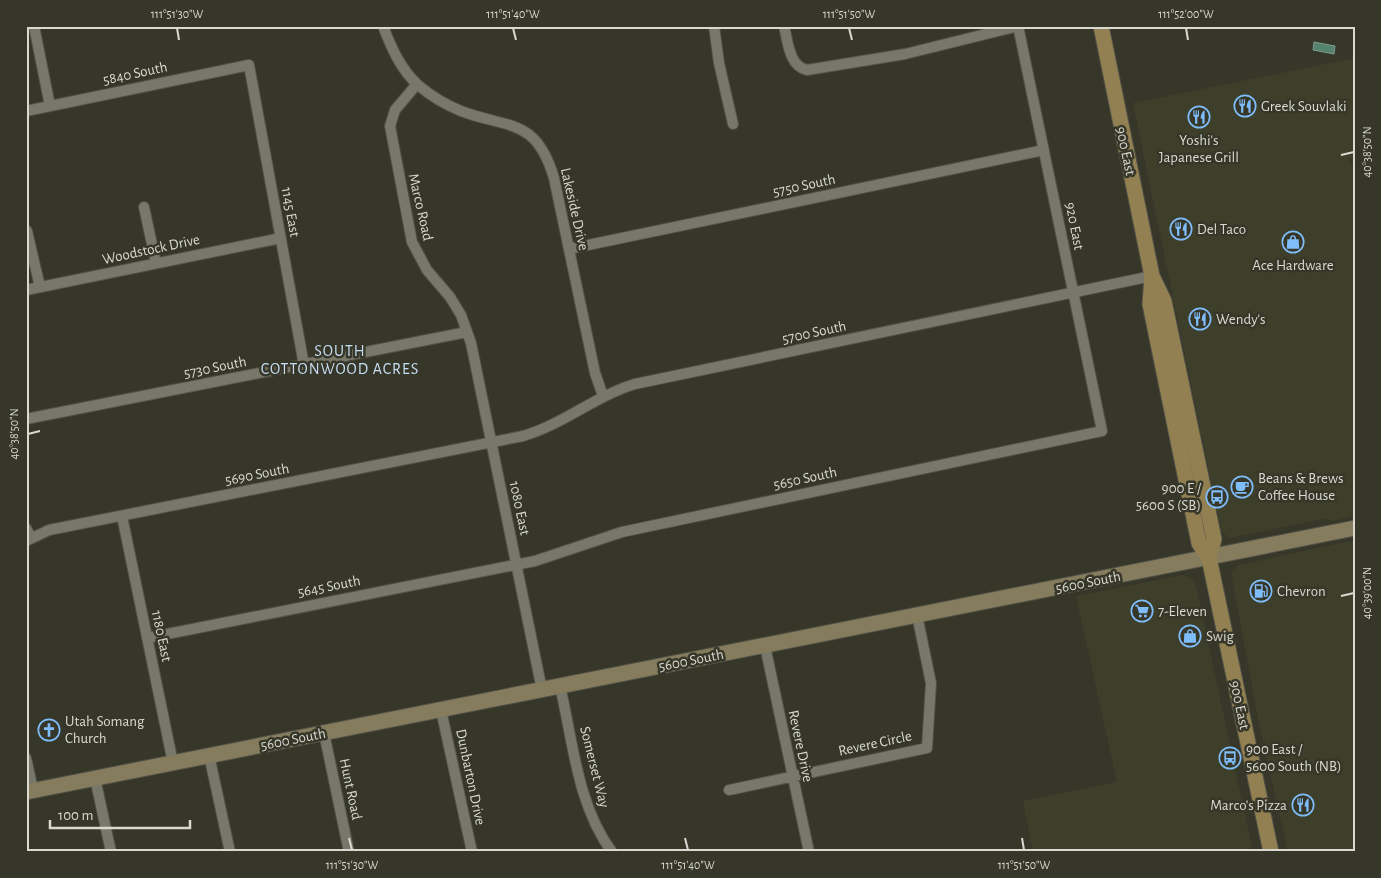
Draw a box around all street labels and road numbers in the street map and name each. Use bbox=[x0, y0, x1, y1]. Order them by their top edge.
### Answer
street label: 5840 South bbox=[102, 59, 169, 88]
street label: 900 East bbox=[1113, 125, 1138, 177]
street label: Lakeside Drive bbox=[558, 166, 591, 252]
street label: Marco Road bbox=[405, 172, 436, 243]
street label: 5750 South bbox=[771, 172, 837, 199]
street label: 1145 East bbox=[279, 186, 302, 238]
street label: 920 East bbox=[1063, 201, 1087, 252]
street label: Woodstock Drive bbox=[101, 232, 201, 267]
street label: 5700 South bbox=[781, 318, 848, 347]
street label: 5730 South bbox=[183, 354, 248, 381]
street label: 5690 South bbox=[224, 461, 291, 488]
street label: 5650 South bbox=[772, 464, 838, 493]
street label: 1080 East bbox=[506, 480, 533, 537]
street label: 5600 South bbox=[1054, 569, 1122, 596]
street label: 5645 South bbox=[296, 573, 362, 600]
street label: 1180 East bbox=[149, 609, 174, 663]
street label: 5600 South bbox=[657, 647, 725, 674]
street label: 900 East bbox=[1227, 679, 1252, 731]
street label: Revere Drive bbox=[786, 709, 815, 784]
street label: Somerset Way bbox=[577, 725, 612, 810]
street label: 5600 South bbox=[259, 726, 327, 753]
street label: Dunbarton Drive bbox=[453, 728, 488, 826]
street label: Revere Circle bbox=[837, 728, 913, 759]
street label: Hunt Road bbox=[337, 757, 364, 821]

